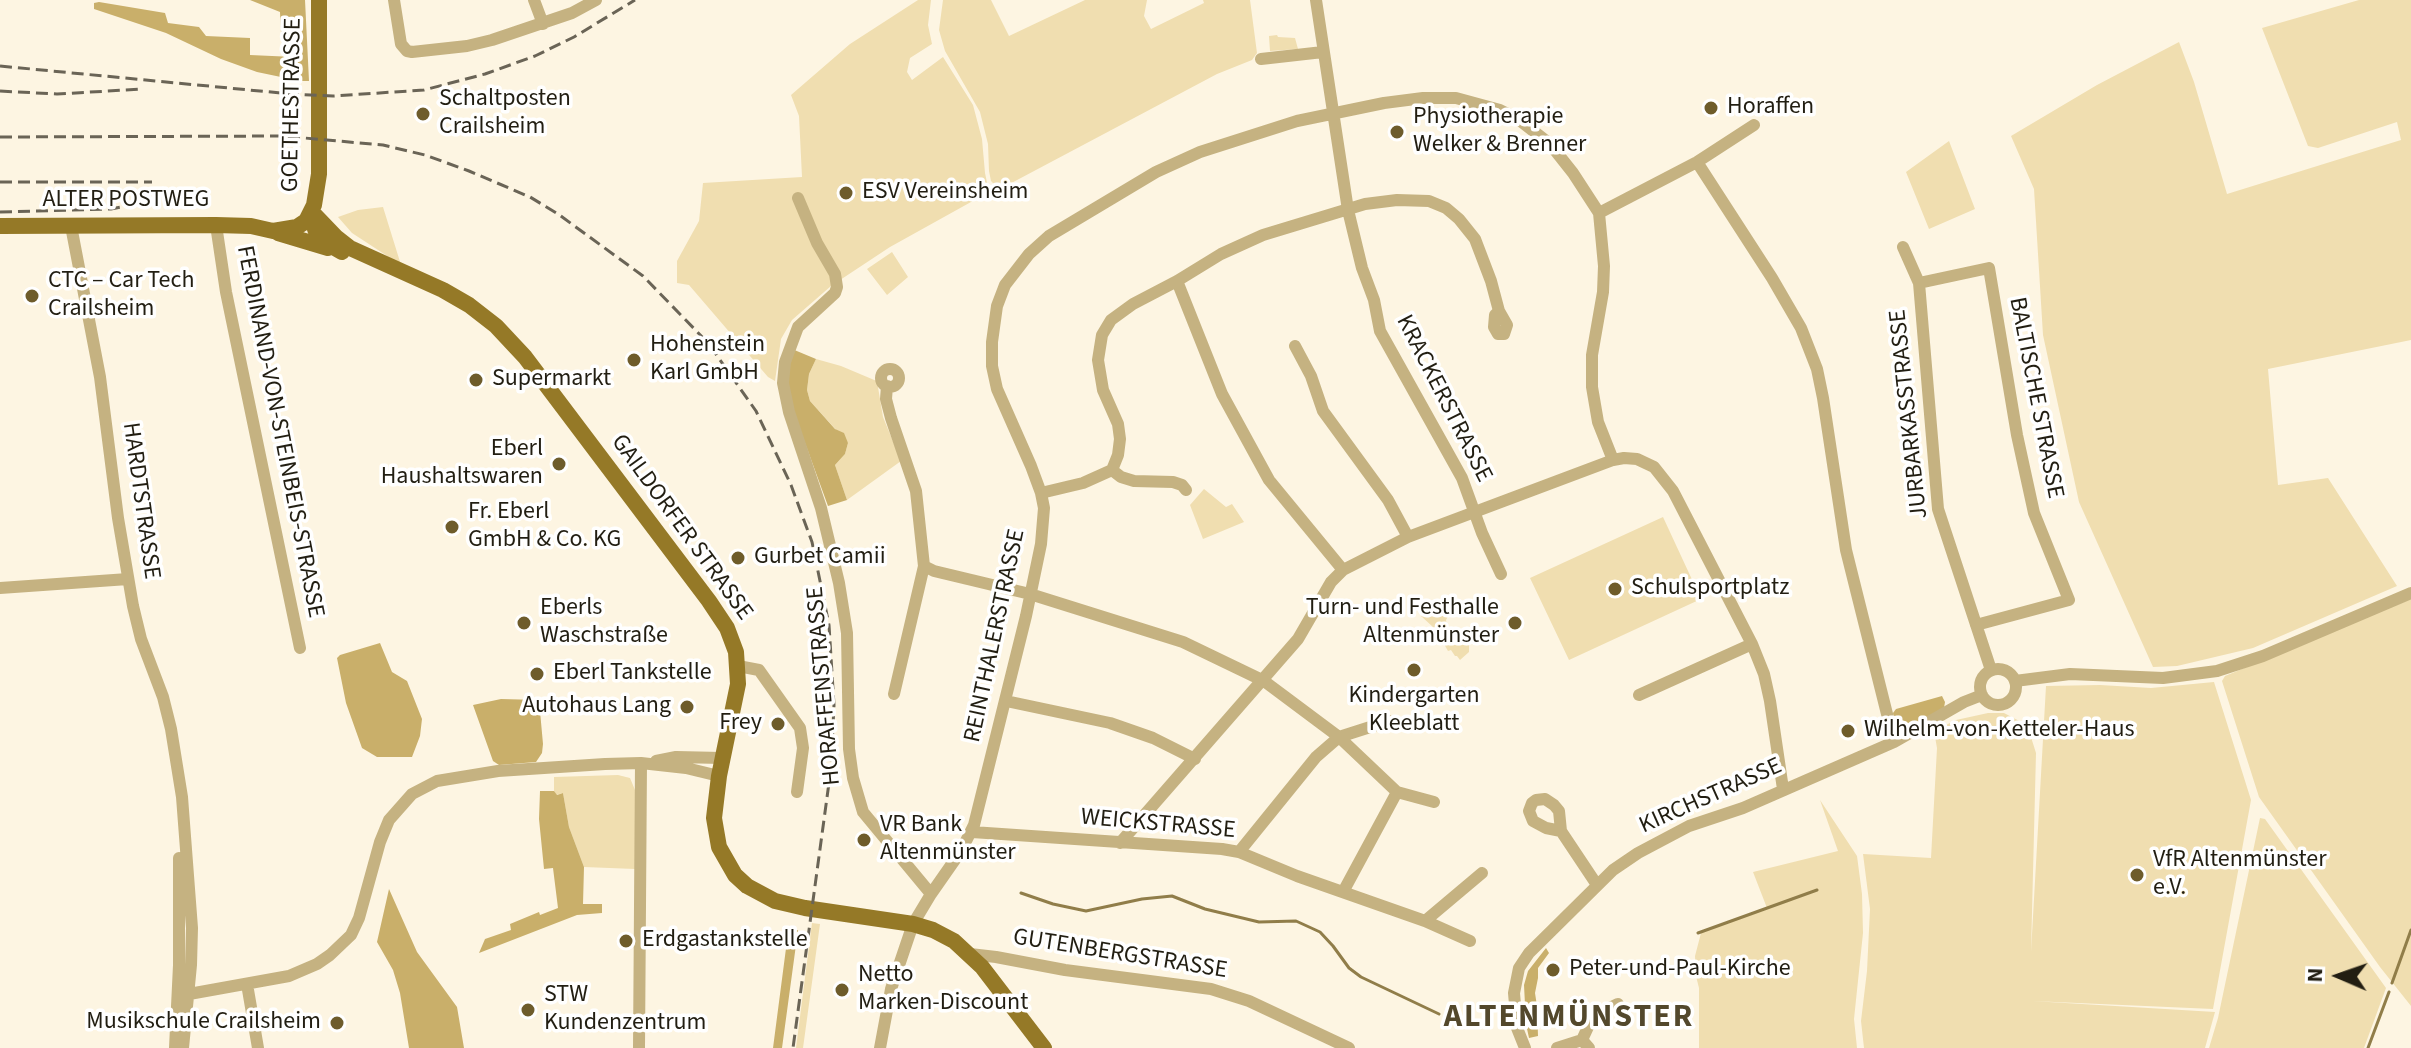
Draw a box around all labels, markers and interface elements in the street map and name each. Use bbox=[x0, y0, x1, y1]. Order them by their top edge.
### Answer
street label: GOETHESTRASSE bbox=[277, 18, 309, 192]
place label: Schaltposten Crailsheim bbox=[439, 86, 571, 142]
place label: Horaffen bbox=[1727, 94, 1814, 122]
marker: Horaffen bbox=[1702, 99, 1720, 117]
place label: Physiotherapie Welker & Brenner bbox=[1413, 104, 1586, 160]
marker: Schaltposten Crailsheim bbox=[414, 105, 432, 123]
marker: Physiotherapie Welker & Brenner bbox=[1388, 123, 1406, 141]
place label: ESV Vereinsheim bbox=[862, 179, 1028, 207]
marker: ESV Vereinsheim bbox=[837, 184, 855, 202]
street label: ALTER POSTWEG bbox=[43, 187, 209, 215]
street label: FERDINAND-VON-STEINBEIS-STRASSE bbox=[229, 244, 329, 620]
place label: CTC – Car Tech Crailsheim bbox=[48, 268, 195, 324]
marker: CTC – Car Tech Crailsheim bbox=[23, 287, 41, 305]
street label: BALTISCHE STRASSE bbox=[2001, 295, 2069, 501]
street label: JURBARKASSTRASSE bbox=[1885, 308, 1935, 520]
street label: KRACKERSTRASSE bbox=[1388, 311, 1498, 487]
place label: Hohenstein Karl GmbH bbox=[650, 332, 765, 388]
marker: Hohenstein Karl GmbH bbox=[625, 351, 643, 369]
place label: Supermarkt bbox=[492, 366, 611, 394]
marker: Supermarkt bbox=[467, 371, 485, 389]
street label: HARDTSTRASSE bbox=[115, 421, 165, 581]
street label: GAILDORFER STRASSE bbox=[604, 429, 758, 627]
place label: Eberl Haushaltswaren bbox=[381, 436, 543, 492]
marker: Eberl Haushaltswaren bbox=[550, 455, 568, 473]
place label: Fr. Eberl GmbH & Co. KG bbox=[468, 499, 621, 555]
marker: Fr. Eberl GmbH & Co. KG bbox=[443, 518, 461, 536]
street label: REINTHALERSTRASSE bbox=[959, 527, 1033, 745]
place label: Gurbet Camii bbox=[754, 544, 886, 572]
marker: Gurbet Camii bbox=[729, 549, 747, 567]
place label: Schulsportplatz bbox=[1631, 575, 1789, 603]
marker: Schulsportplatz bbox=[1606, 580, 1624, 598]
street label: HORAFFENSTRASSE bbox=[802, 585, 848, 787]
place label: Eberls Waschstraße bbox=[540, 595, 668, 651]
place label: Turn- und Festhalle Altenmünster bbox=[1306, 595, 1499, 651]
marker: Eberls Waschstraße bbox=[515, 614, 533, 632]
marker: Turn- und Festhalle Altenmünster bbox=[1506, 614, 1524, 632]
place label: Eberl Tankstelle bbox=[553, 660, 712, 688]
marker: Kindergarten Kleeblatt bbox=[1405, 661, 1423, 679]
marker: Eberl Tankstelle bbox=[528, 665, 546, 683]
place label: Kindergarten Kleeblatt bbox=[1348, 683, 1480, 739]
place label: Autohaus Lang bbox=[522, 693, 671, 721]
marker: Autohaus Lang bbox=[678, 698, 696, 716]
place label: Frey bbox=[719, 710, 762, 738]
marker: Frey bbox=[769, 715, 787, 733]
place label: Wilhelm-von-Ketteler-Haus bbox=[1864, 717, 2135, 745]
marker: Wilhelm-von-Ketteler-Haus bbox=[1839, 722, 1857, 740]
street label: KIRCHSTRASSE bbox=[1635, 753, 1787, 841]
street label: WEICKSTRASSE bbox=[1080, 804, 1236, 846]
place label: VR Bank Altenmünster bbox=[880, 812, 1016, 868]
marker: VR Bank Altenmünster bbox=[855, 831, 873, 849]
place label: VfR Altenmünster e.V. bbox=[2153, 847, 2326, 903]
marker: VfR Altenmünster e.V. bbox=[2128, 866, 2146, 884]
street label: GUTENBERGSTRASSE bbox=[1011, 924, 1229, 986]
place label: Erdgastankstelle bbox=[642, 927, 808, 955]
marker: Erdgastankstelle bbox=[617, 932, 635, 950]
north arrow bbox=[2299, 936, 2379, 1016]
place label: Peter-und-Paul-Kirche bbox=[1569, 956, 1791, 984]
marker: Peter-und-Paul-Kirche bbox=[1544, 961, 1562, 979]
place label: Netto Marken-Discount bbox=[858, 962, 1028, 1018]
text: N bbox=[2299, 967, 2331, 983]
marker: Netto Marken-Discount bbox=[833, 981, 851, 999]
place label: STW Kundenzentrum bbox=[544, 982, 706, 1038]
district label: ALTENMÜNSTER bbox=[1444, 1000, 1694, 1038]
marker: STW Kundenzentrum bbox=[519, 1001, 537, 1019]
place label: Musikschule Crailsheim bbox=[86, 1009, 321, 1037]
marker: Musikschule Crailsheim bbox=[328, 1014, 346, 1032]

